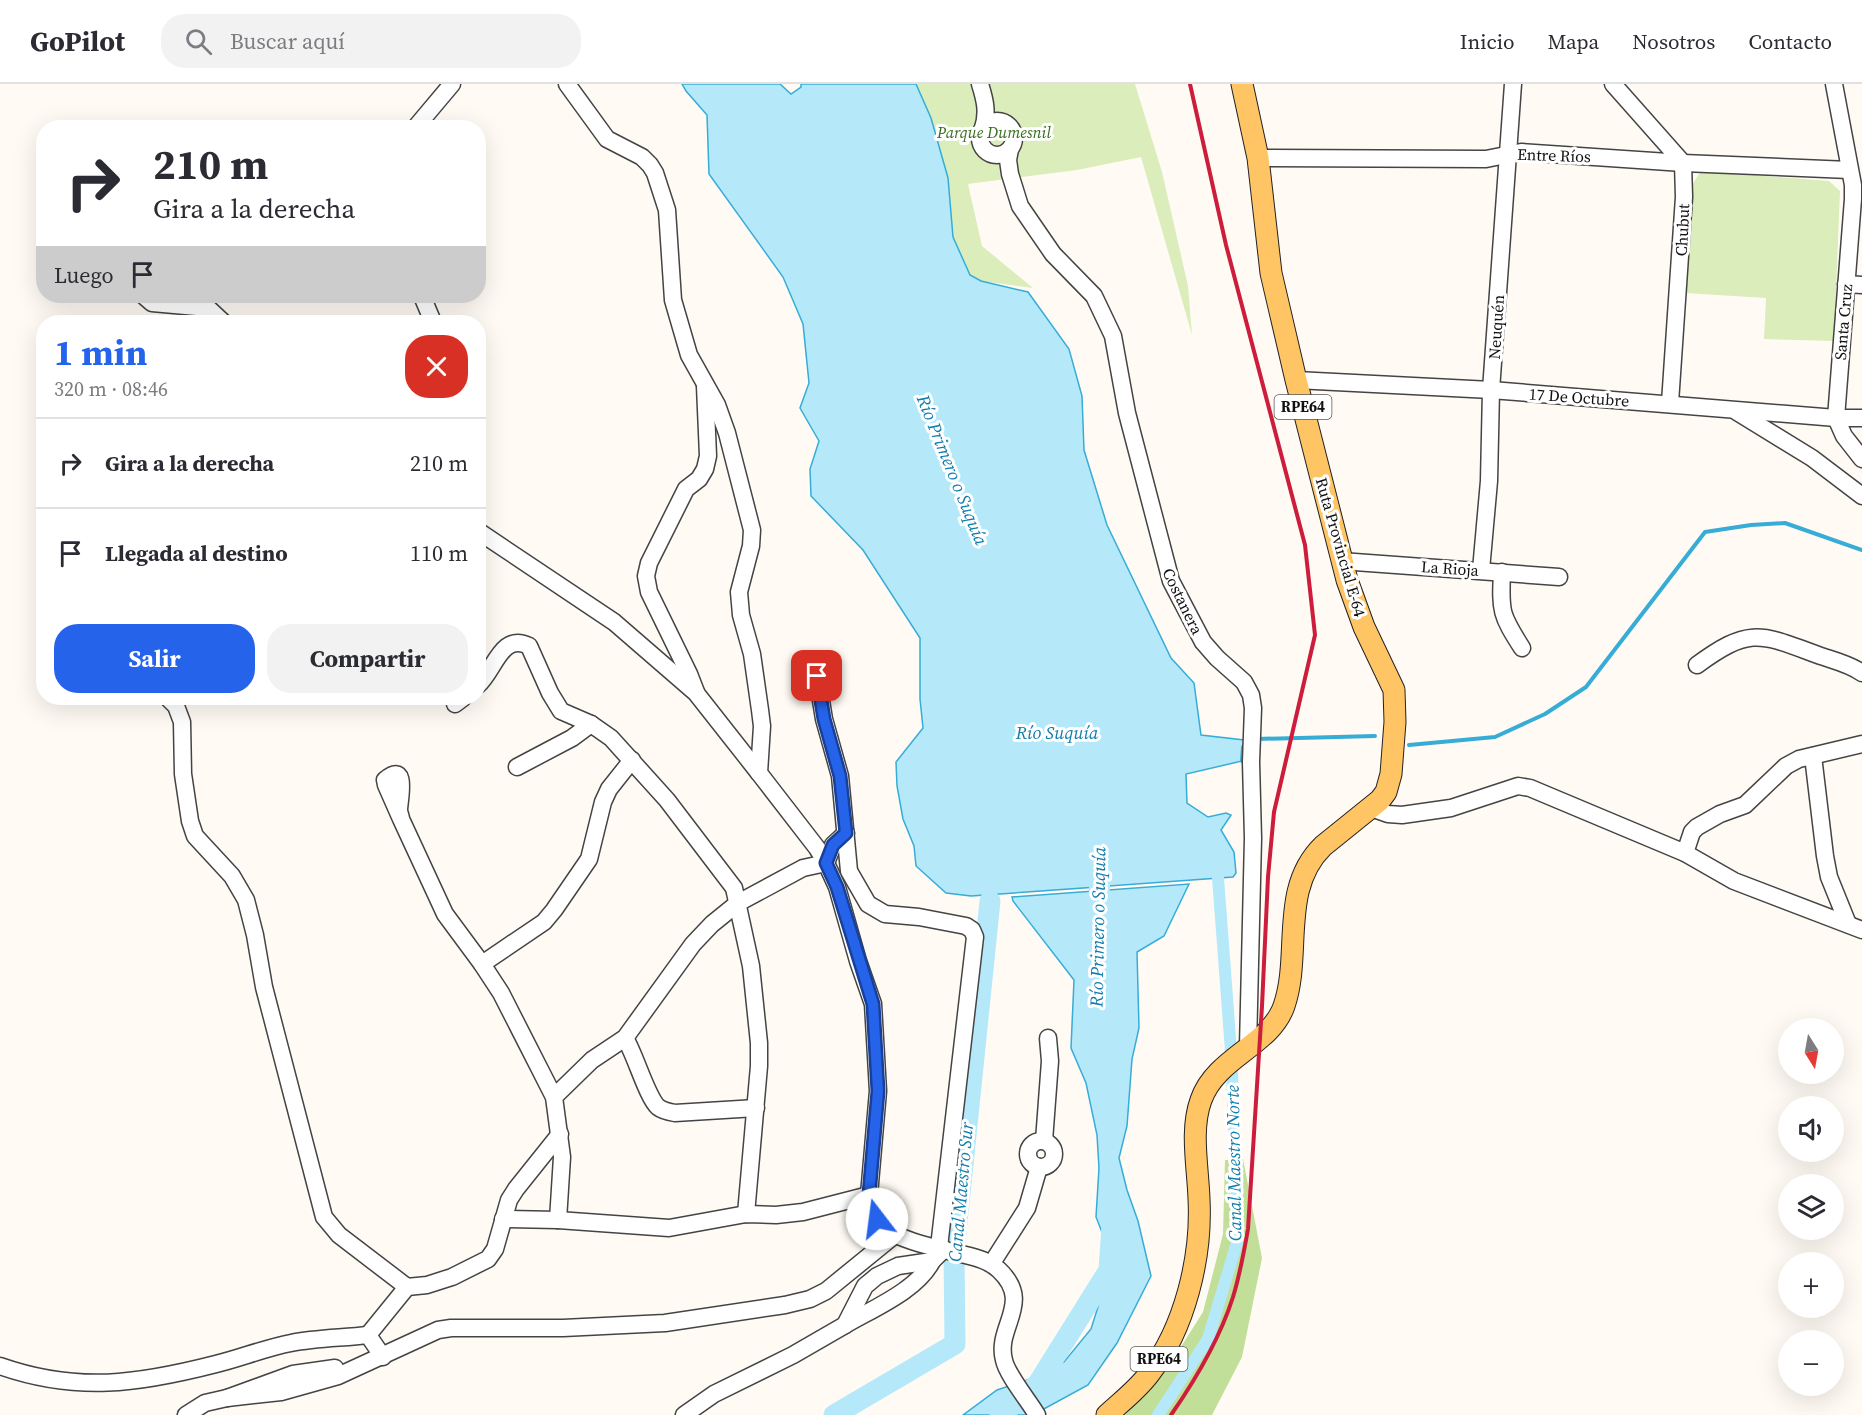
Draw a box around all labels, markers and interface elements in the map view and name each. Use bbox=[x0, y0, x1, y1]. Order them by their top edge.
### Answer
search box bbox=[161, 14, 581, 68]
text: GoPilot bbox=[30, 22, 125, 60]
icon: search bbox=[182, 25, 215, 58]
text: Buscar aquí bbox=[230, 26, 345, 56]
text: Inicio bbox=[1460, 27, 1514, 56]
text: Mapa bbox=[1547, 27, 1599, 56]
text: Nosotros bbox=[1632, 27, 1715, 56]
text: Contacto bbox=[1748, 27, 1832, 56]
park label: Parque Dumesnil bbox=[936, 121, 1052, 143]
text: 210 m bbox=[153, 135, 268, 193]
street label: Entre Ríos bbox=[1517, 143, 1591, 167]
icon: right bbox=[54, 144, 132, 222]
text: Gira a la derecha bbox=[153, 190, 355, 227]
street label: Chubut bbox=[1670, 202, 1694, 257]
icon: arrive bbox=[126, 258, 159, 291]
text: Luego bbox=[54, 260, 114, 290]
street label: Santa Cruz bbox=[1829, 283, 1857, 361]
street label: Neuquén bbox=[1483, 294, 1509, 360]
text: 1 min bbox=[54, 328, 147, 377]
button: close bbox=[405, 335, 468, 398]
text: 320 m · 08:46 bbox=[54, 375, 168, 403]
street label: 17 De Octubre bbox=[1528, 383, 1630, 411]
water label: Río Primero o Suquía bbox=[910, 390, 994, 549]
road number: RPE64 bbox=[1274, 395, 1332, 419]
icon: right bbox=[54, 447, 87, 480]
text: Gira a la derecha bbox=[105, 448, 274, 478]
text: 210 m bbox=[410, 448, 468, 478]
street label: Ruta Provincial E-64 bbox=[1311, 475, 1371, 619]
icon: arrive bbox=[54, 537, 87, 570]
text: Llegada al destino bbox=[105, 538, 288, 568]
text: 110 m bbox=[410, 538, 468, 568]
street label: La Rioja bbox=[1420, 555, 1481, 581]
street label: Costanera bbox=[1157, 564, 1209, 639]
button: Salir bbox=[54, 624, 255, 693]
button: Compartir bbox=[267, 624, 468, 693]
pin bbox=[791, 650, 842, 701]
icon: arrive bbox=[800, 659, 833, 692]
water label: Río Suquía bbox=[1015, 720, 1099, 745]
water label: Río Primero o Suquía bbox=[1084, 846, 1111, 1008]
north arrow bbox=[1778, 1018, 1844, 1084]
map controls bbox=[1778, 1018, 1844, 1396]
water label: Canal Maestro Norte bbox=[1220, 1084, 1247, 1241]
button: sound bbox=[1778, 1096, 1844, 1162]
water label: Canal Maestro Sur bbox=[942, 1120, 979, 1263]
button: layers bbox=[1778, 1174, 1844, 1240]
position arrow bbox=[845, 1187, 909, 1251]
button: + bbox=[1778, 1252, 1844, 1318]
button: − bbox=[1778, 1330, 1844, 1396]
road number: RPE64 bbox=[1130, 1347, 1188, 1371]

